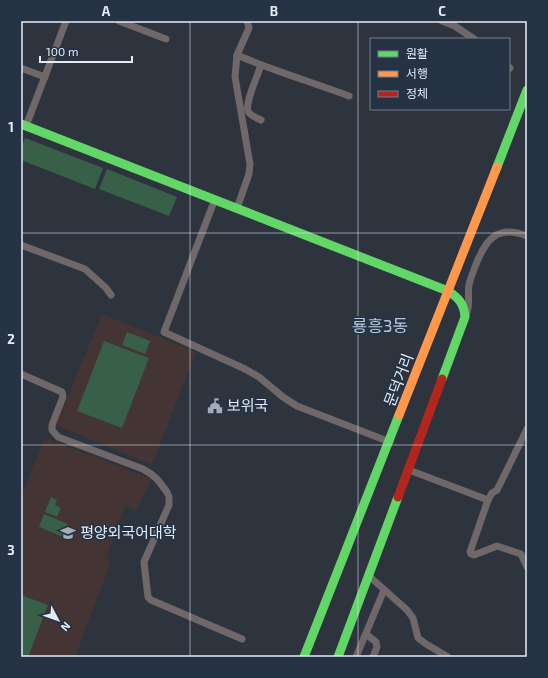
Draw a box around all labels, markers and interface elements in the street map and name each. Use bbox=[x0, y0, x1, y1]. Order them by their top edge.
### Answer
text: A bbox=[102, 3, 111, 19]
text: B bbox=[270, 3, 278, 19]
text: C bbox=[438, 3, 446, 19]
scale bar bbox=[40, 38, 132, 64]
legend bbox=[370, 38, 510, 110]
text: 100 m bbox=[46, 44, 78, 58]
text: 원활 bbox=[406, 46, 428, 60]
text: 서행 bbox=[406, 66, 428, 80]
text: 정체 bbox=[406, 86, 428, 100]
text: 1 bbox=[8, 119, 14, 135]
district label: 룡흥3동 bbox=[352, 315, 408, 335]
text: 2 bbox=[7, 331, 15, 347]
street label: 문덕거리 bbox=[380, 351, 416, 409]
place label: 보위국 bbox=[227, 396, 268, 414]
public building icon: 보위국 bbox=[206, 397, 224, 415]
place label: 평양외국어대학 bbox=[80, 523, 177, 541]
school or university icon: 평양외국어대학 bbox=[59, 524, 77, 542]
text: 3 bbox=[7, 542, 15, 558]
north arrow bbox=[38, 600, 78, 640]
text: N bbox=[58, 620, 73, 634]

